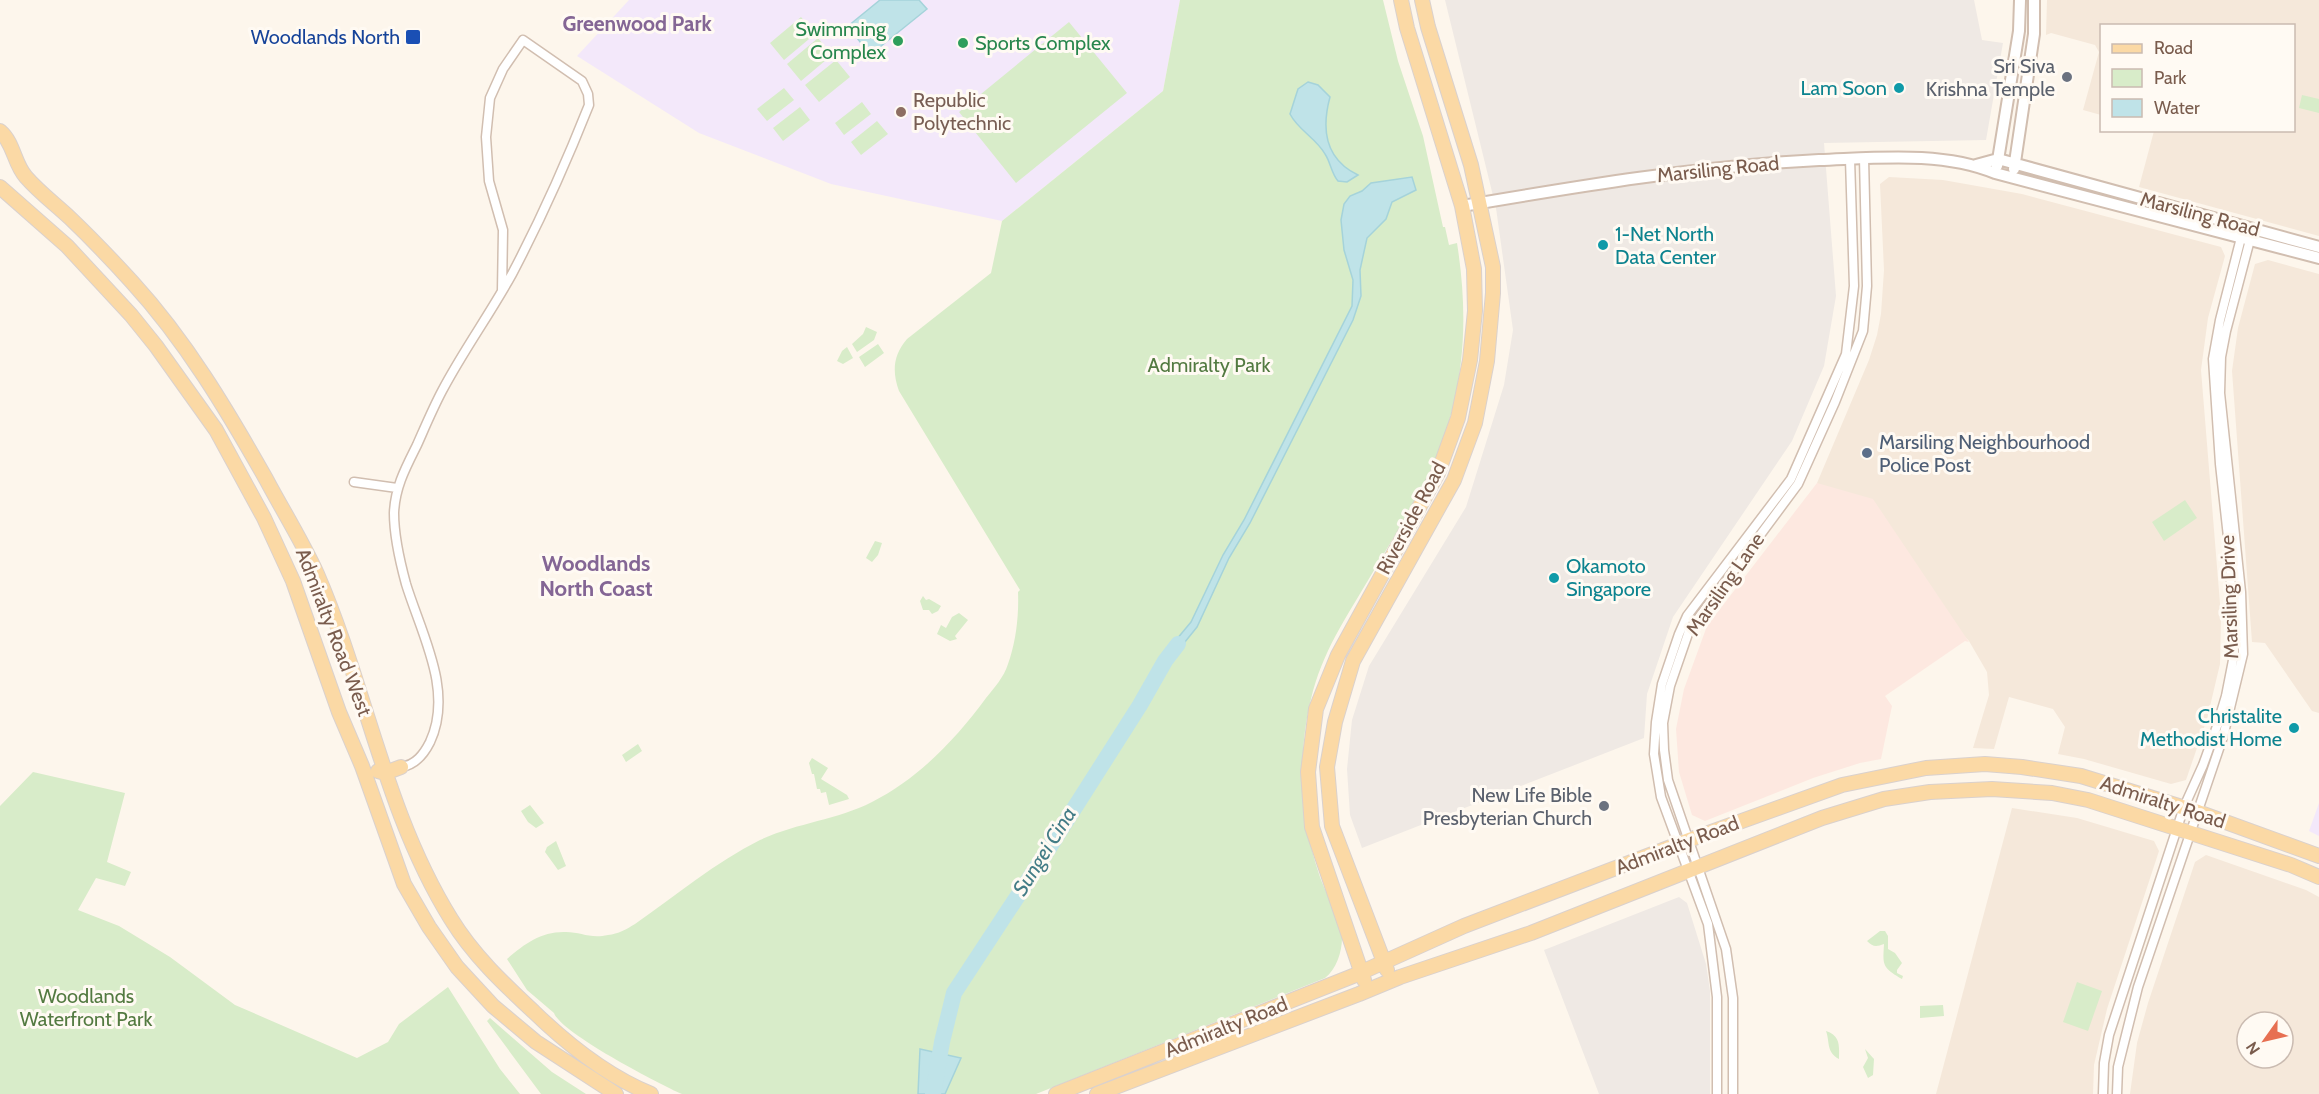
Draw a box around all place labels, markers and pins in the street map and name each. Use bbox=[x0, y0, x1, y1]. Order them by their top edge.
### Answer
place label: Swimming Complex bbox=[795, 17, 887, 64]
place label: Woodlands North bbox=[251, 25, 400, 49]
marker: Woodlands North bbox=[404, 28, 422, 46]
place label: Sports Complex bbox=[975, 31, 1111, 55]
marker: Swimming Complex bbox=[891, 34, 905, 48]
marker: Sports Complex bbox=[956, 36, 970, 50]
place label: Sri Siva Krishna Temple bbox=[1926, 54, 2055, 101]
marker: Sri Siva Krishna Temple bbox=[2060, 70, 2074, 84]
place label: Lam Soon bbox=[1800, 76, 1887, 100]
marker: Lam Soon bbox=[1892, 81, 1906, 95]
place label: Republic Polytechnic bbox=[913, 88, 1011, 135]
marker: Republic Polytechnic bbox=[894, 105, 908, 119]
place label: 1-Net North Data Center bbox=[1615, 222, 1717, 269]
marker: 1-Net North Data Center bbox=[1596, 238, 1610, 252]
place label: Marsiling Neighbourhood Police Post bbox=[1879, 430, 2090, 477]
marker: Marsiling Neighbourhood Police Post bbox=[1860, 446, 1874, 460]
place label: Okamoto Singapore bbox=[1566, 554, 1651, 601]
marker: Okamoto Singapore bbox=[1547, 571, 1561, 585]
place label: Christalite Methodist Home bbox=[2140, 704, 2282, 751]
marker: Christalite Methodist Home bbox=[2287, 721, 2301, 735]
place label: New Life Bible Presbyterian Church bbox=[1423, 783, 1592, 830]
marker: New Life Bible Presbyterian Church bbox=[1597, 799, 1611, 813]

